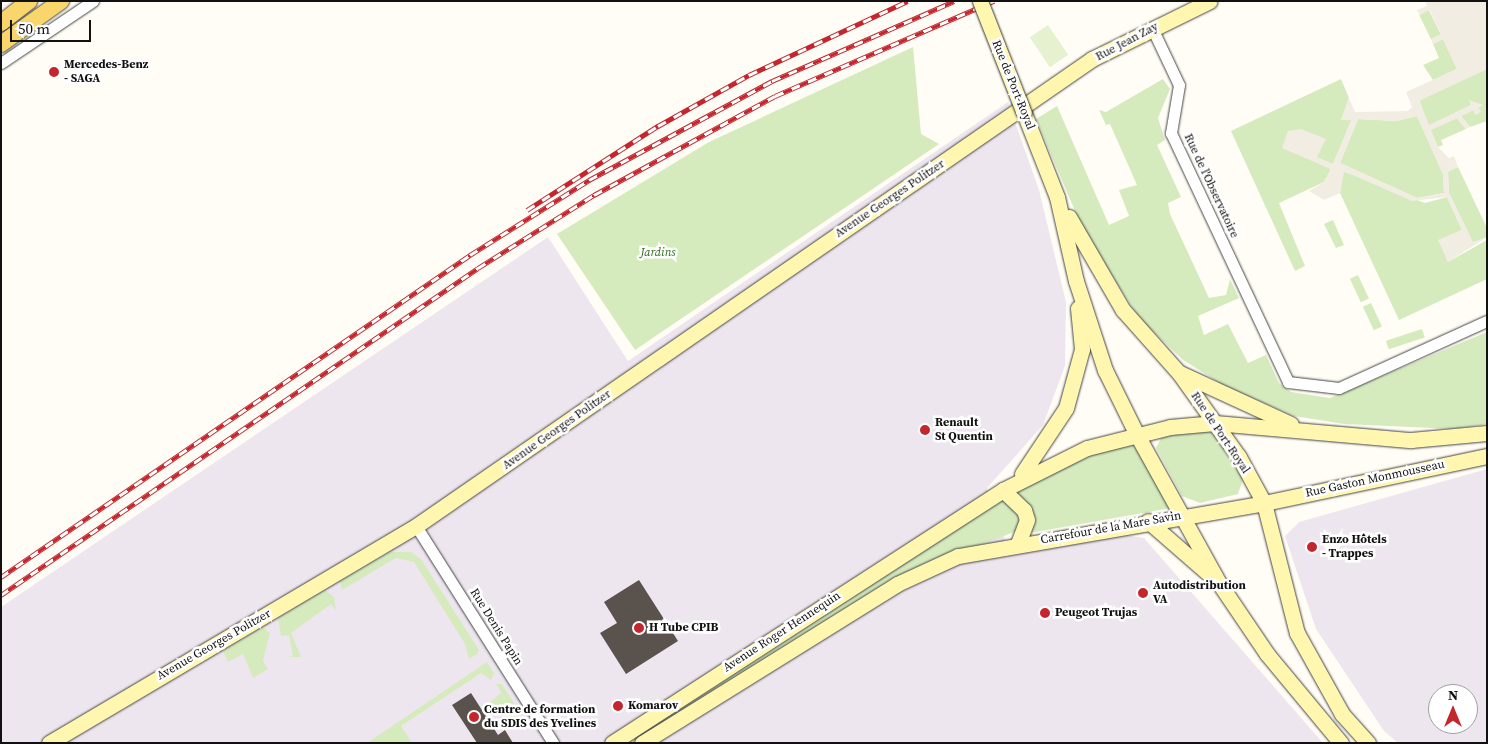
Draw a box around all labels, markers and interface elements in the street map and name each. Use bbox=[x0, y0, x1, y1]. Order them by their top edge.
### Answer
scale bar bbox=[12, 10, 94, 42]
text: 50 m bbox=[18, 18, 50, 39]
street label: Rue Jean Zay bbox=[1093, 20, 1161, 64]
street label: Rue de Port-Royal bbox=[988, 38, 1038, 132]
place label: Mercedes-Benz - SAGA bbox=[64, 58, 148, 86]
marker: Mercedes-Benz - SAGA bbox=[48, 66, 60, 78]
street label: Rue de l'Observatoire bbox=[1181, 132, 1241, 240]
street label: Avenue Georges Politzer bbox=[832, 157, 948, 241]
park label: Jardins bbox=[640, 246, 676, 260]
street label: Avenue Georges Politzer bbox=[500, 387, 614, 473]
street label: Rue de Port-Royal bbox=[1187, 389, 1253, 477]
place label: Renault St Quentin bbox=[935, 416, 993, 444]
marker: Renault St Quentin bbox=[919, 424, 931, 436]
street label: Rue Gaston Monmousseau bbox=[1304, 457, 1446, 501]
street label: Carrefour de la Mare Savin bbox=[1040, 509, 1182, 547]
place label: Enzo Hôtels - Trappes bbox=[1322, 533, 1387, 561]
marker: Enzo Hôtels - Trappes bbox=[1306, 541, 1318, 553]
place label: Autodistribution VA bbox=[1153, 579, 1246, 607]
street label: Rue Denis Papin bbox=[467, 586, 525, 668]
marker: Autodistribution VA bbox=[1137, 587, 1149, 599]
street label: Avenue Roger Hennequin bbox=[721, 589, 843, 675]
street label: Avenue Georges Politzer bbox=[154, 606, 274, 684]
place label: Peugeot Trujas bbox=[1055, 606, 1137, 620]
marker: Peugeot Trujas bbox=[1039, 607, 1051, 619]
place label: H Tube CPIB bbox=[649, 621, 718, 635]
marker: H Tube CPIB bbox=[633, 622, 645, 634]
north arrow bbox=[1428, 684, 1478, 734]
text: N bbox=[1448, 685, 1458, 705]
place label: Komarov bbox=[628, 699, 678, 713]
marker: Komarov bbox=[612, 700, 624, 712]
place label: Centre de formation du SDIS des Yvelines bbox=[484, 703, 596, 731]
marker: Centre de formation du SDIS des Yvelines bbox=[468, 711, 480, 723]

